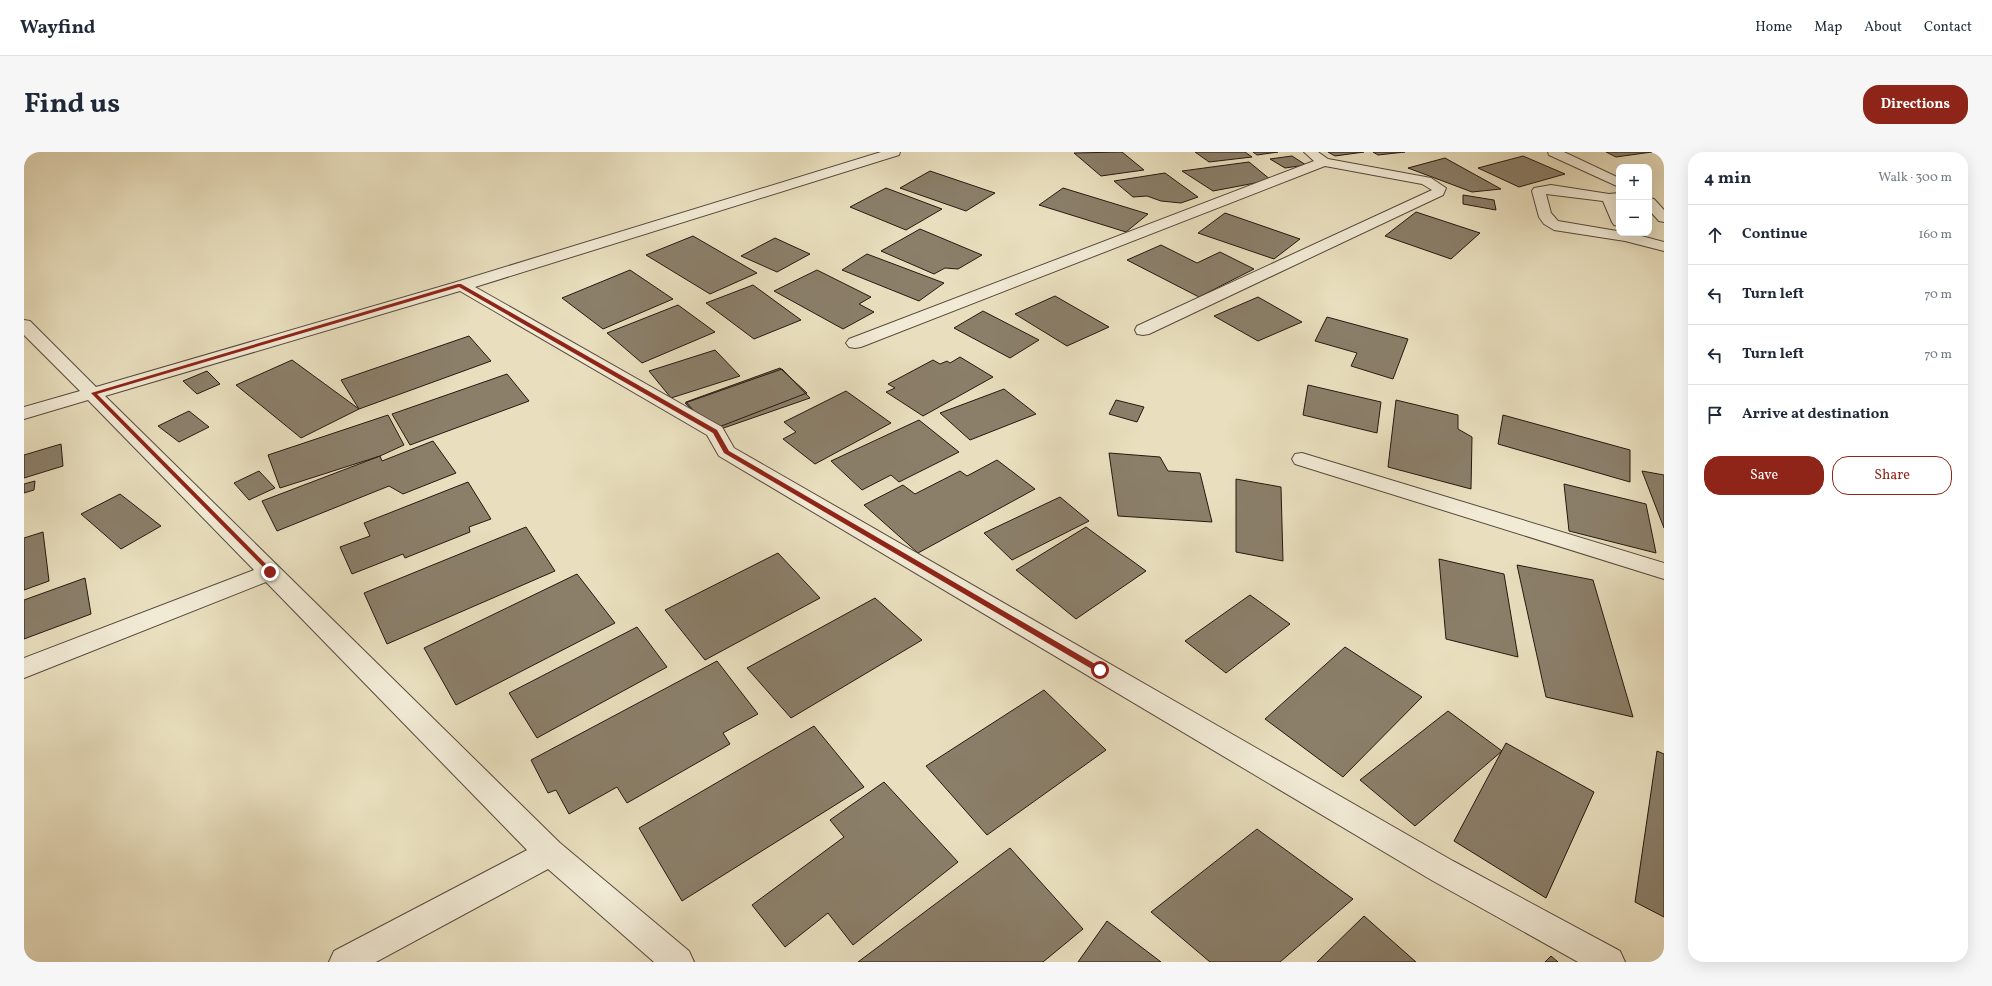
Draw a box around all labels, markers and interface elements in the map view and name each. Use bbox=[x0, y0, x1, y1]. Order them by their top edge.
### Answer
text: Wayfind bbox=[20, 15, 95, 41]
text: Home bbox=[1755, 18, 1792, 37]
text: Map bbox=[1814, 18, 1842, 37]
text: About bbox=[1864, 18, 1902, 37]
text: Contact bbox=[1924, 18, 1972, 37]
text: Find us bbox=[24, 85, 120, 124]
button: Directions bbox=[1863, 85, 1968, 124]
map controls bbox=[1616, 164, 1652, 236]
button: + bbox=[1616, 164, 1652, 200]
text: 4 min bbox=[1704, 167, 1751, 190]
text: Walk · 300 m bbox=[1878, 169, 1952, 187]
button: − bbox=[1616, 200, 1652, 236]
icon: ahead bbox=[1704, 224, 1726, 246]
text: Continue bbox=[1742, 224, 1807, 245]
text: 160 m bbox=[1918, 226, 1952, 244]
icon: left bbox=[1704, 284, 1726, 306]
text: Turn left bbox=[1742, 284, 1804, 305]
text: 70 m bbox=[1924, 286, 1952, 304]
icon: left bbox=[1704, 344, 1726, 366]
text: Turn left bbox=[1742, 344, 1804, 365]
text: 70 m bbox=[1924, 346, 1952, 364]
icon: arrive bbox=[1704, 404, 1726, 426]
text: Arrive at destination bbox=[1742, 404, 1889, 425]
button: Save bbox=[1704, 456, 1824, 495]
button: Share bbox=[1832, 456, 1952, 495]
route end bbox=[261, 563, 279, 581]
route start bbox=[1091, 661, 1109, 679]

